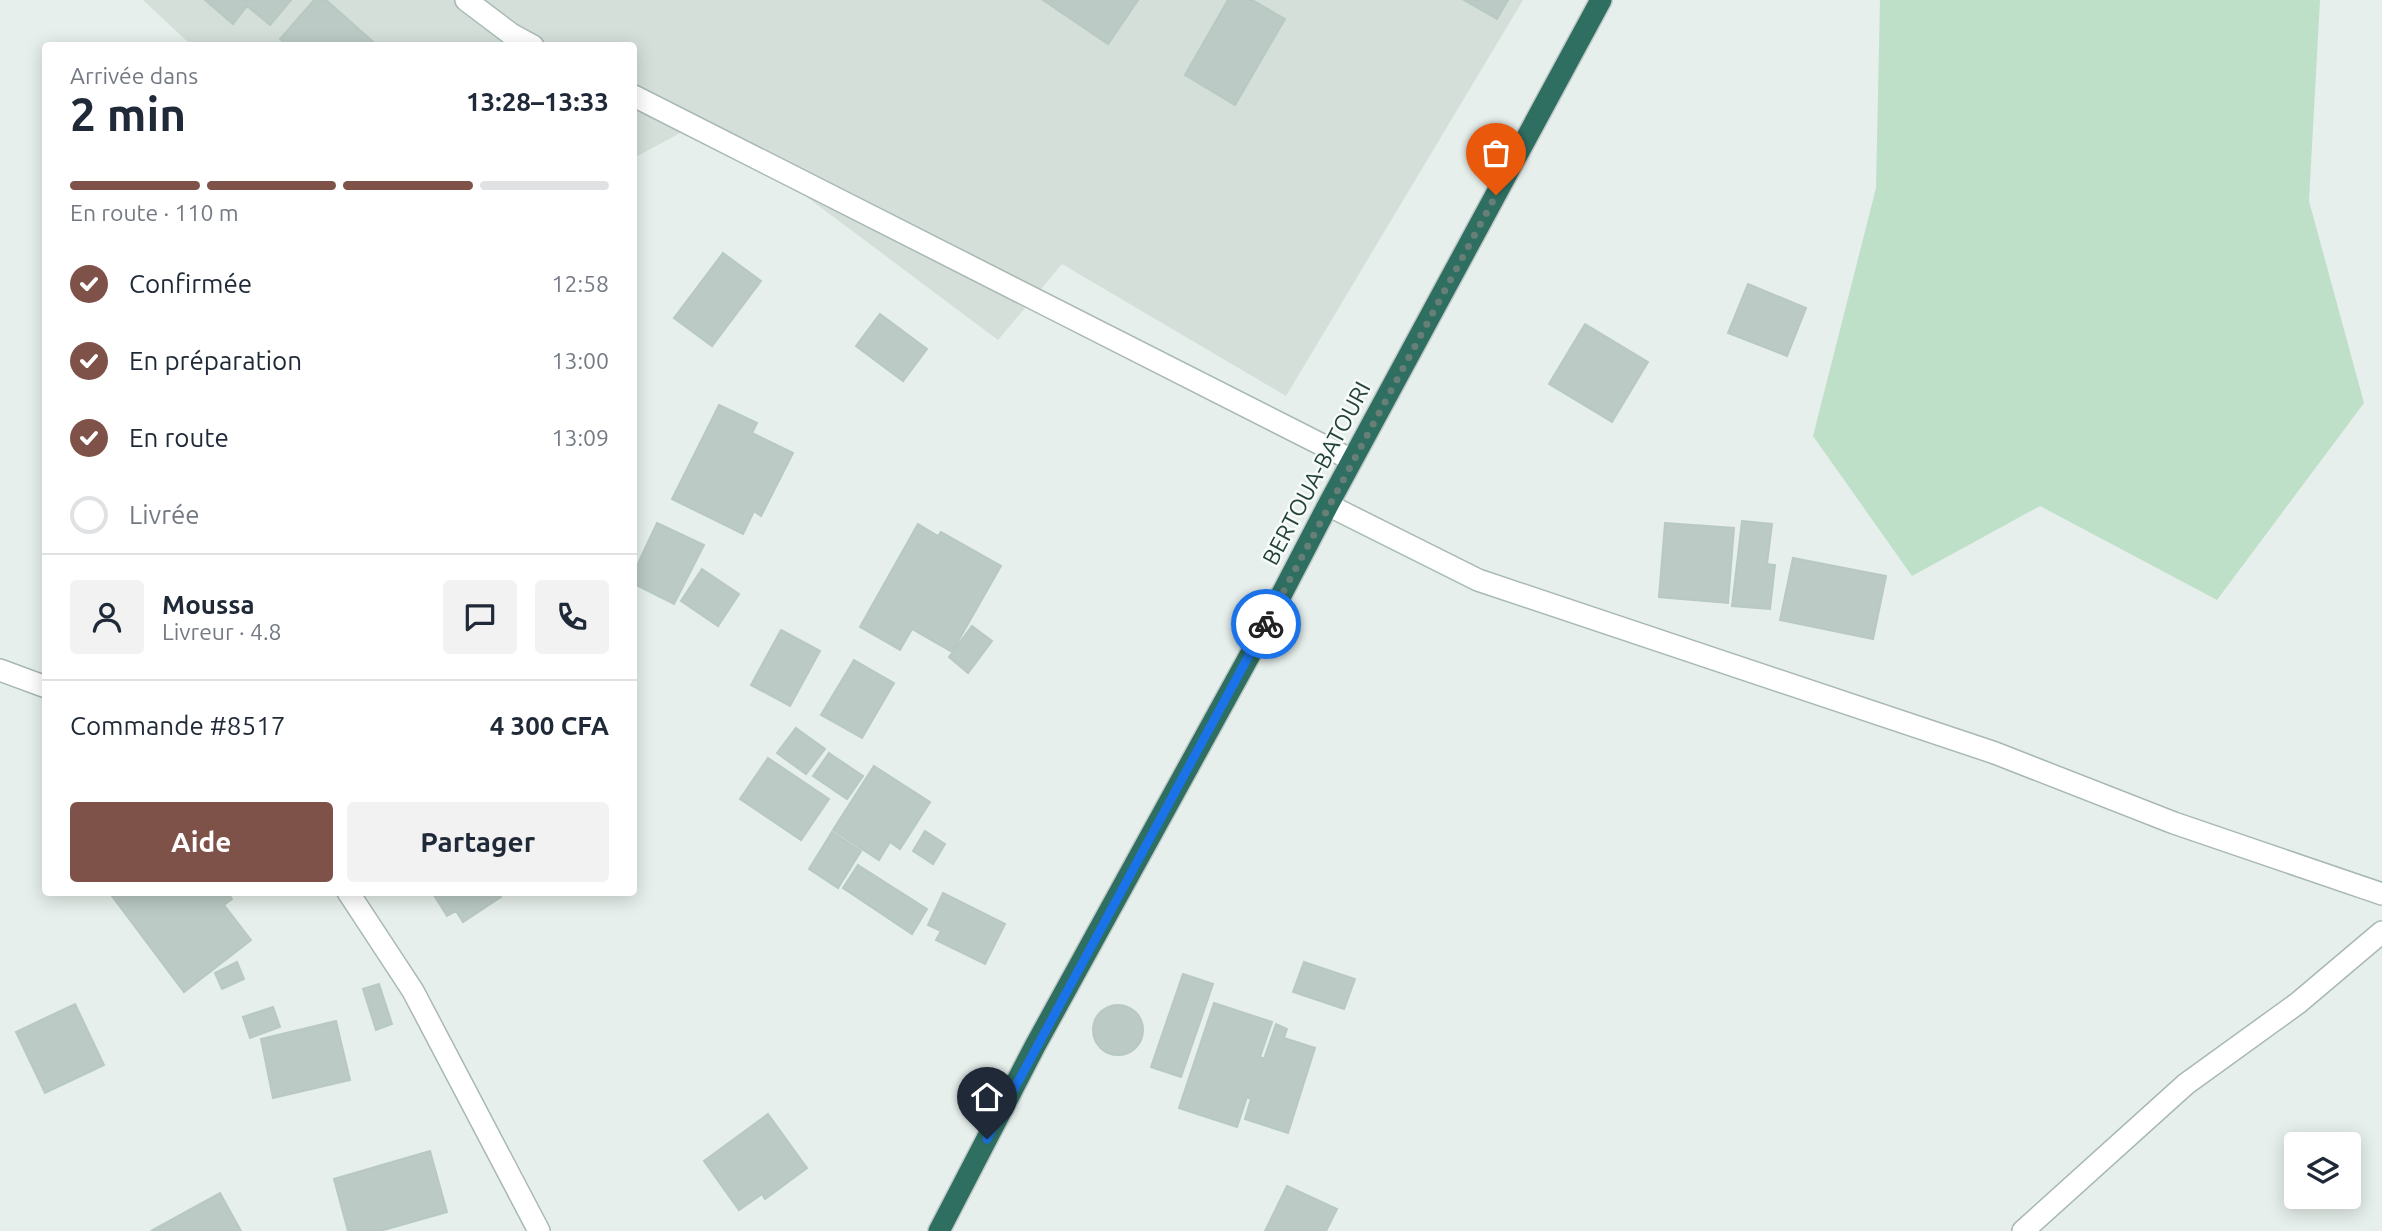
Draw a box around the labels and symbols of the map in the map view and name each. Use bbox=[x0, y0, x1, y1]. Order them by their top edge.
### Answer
pin bbox=[1466, 123, 1526, 195]
street label: BERTOUA-BATOURI bbox=[1257, 377, 1375, 569]
courier bbox=[1231, 589, 1301, 659]
pin bbox=[957, 1067, 1017, 1139]

